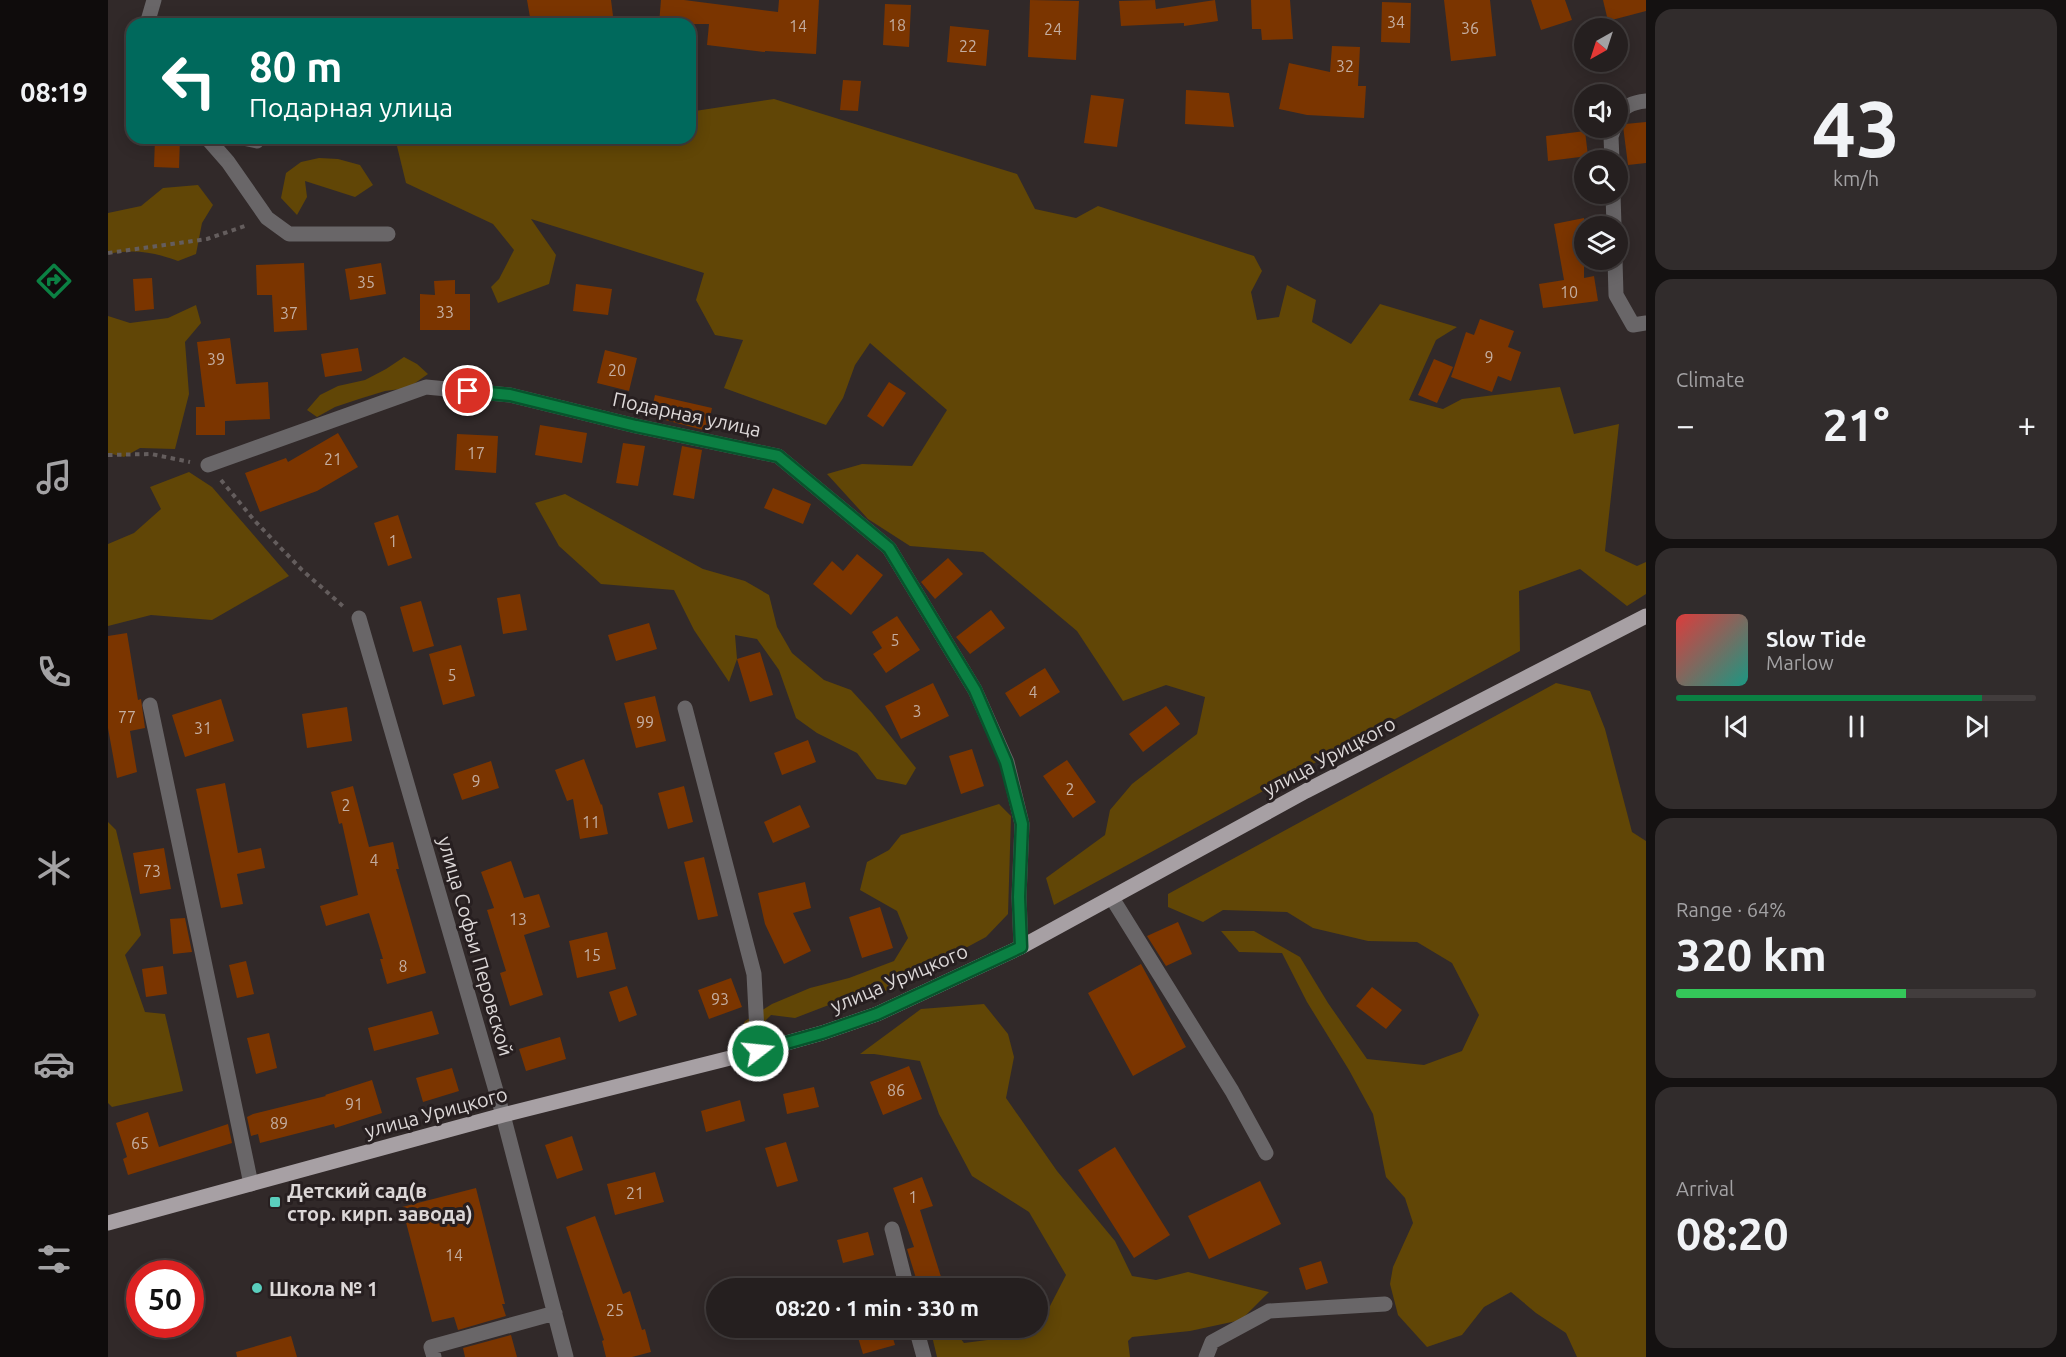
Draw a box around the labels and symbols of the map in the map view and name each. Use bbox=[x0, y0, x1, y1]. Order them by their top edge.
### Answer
house number: 34 bbox=[1387, 13, 1405, 31]
house number: 18 bbox=[888, 16, 906, 34]
house number: 14 bbox=[789, 17, 807, 35]
north arrow bbox=[1574, 18, 1628, 72]
house number: 36 bbox=[1461, 19, 1479, 37]
house number: 24 bbox=[1044, 20, 1062, 38]
house number: 22 bbox=[959, 37, 977, 55]
house number: 32 bbox=[1336, 57, 1354, 75]
house number: 35 bbox=[357, 273, 375, 291]
house number: 10 bbox=[1560, 283, 1578, 301]
house number: 33 bbox=[436, 303, 454, 321]
house number: 37 bbox=[280, 304, 298, 322]
house number: 9 bbox=[1484, 348, 1494, 366]
house number: 39 bbox=[207, 350, 225, 368]
house number: 20 bbox=[608, 361, 626, 379]
pin bbox=[442, 365, 493, 416]
street label: Подарная улица bbox=[611, 387, 763, 441]
house number: 17 bbox=[467, 444, 485, 462]
house number: 21 bbox=[324, 450, 342, 468]
house number: 1 bbox=[388, 532, 398, 550]
house number: 5 bbox=[890, 631, 900, 649]
house number: 5 bbox=[447, 666, 457, 684]
house number: 4 bbox=[1028, 683, 1038, 701]
house number: 3 bbox=[912, 702, 922, 720]
house number: 77 bbox=[118, 708, 136, 726]
street label: улица Урицкого bbox=[1259, 711, 1399, 801]
house number: 99 bbox=[636, 713, 654, 731]
house number: 31 bbox=[194, 719, 212, 737]
house number: 9 bbox=[471, 772, 481, 790]
house number: 2 bbox=[1065, 780, 1075, 798]
house number: 2 bbox=[341, 796, 351, 814]
house number: 11 bbox=[582, 813, 600, 831]
street label: улица Софьи Перовской bbox=[434, 834, 518, 1058]
house number: 4 bbox=[369, 851, 379, 869]
house number: 73 bbox=[143, 862, 161, 880]
house number: 13 bbox=[509, 910, 527, 928]
street label: улица Урицкого bbox=[827, 939, 971, 1017]
house number: 15 bbox=[583, 946, 601, 964]
house number: 8 bbox=[398, 957, 408, 975]
house number: 93 bbox=[711, 990, 729, 1008]
position arrow bbox=[726, 1019, 790, 1083]
house number: 86 bbox=[887, 1081, 905, 1099]
street label: улица Урицкого bbox=[362, 1082, 510, 1142]
house number: 91 bbox=[345, 1095, 363, 1113]
house number: 89 bbox=[270, 1114, 288, 1132]
house number: 65 bbox=[131, 1134, 149, 1152]
place label: Детский сад(в стор. кирп. завода) bbox=[287, 1179, 473, 1225]
house number: 21 bbox=[626, 1184, 644, 1202]
house number: 1 bbox=[908, 1188, 918, 1206]
marker: Детский сад(в стор. кирп. завода) bbox=[268, 1195, 282, 1209]
house number: 14 bbox=[445, 1246, 463, 1264]
speed limit sign: 50 bbox=[126, 1260, 204, 1338]
place label: Школа № 1 bbox=[269, 1277, 378, 1300]
marker: Школа № 1 bbox=[250, 1281, 264, 1295]
house number: 25 bbox=[606, 1301, 624, 1319]

